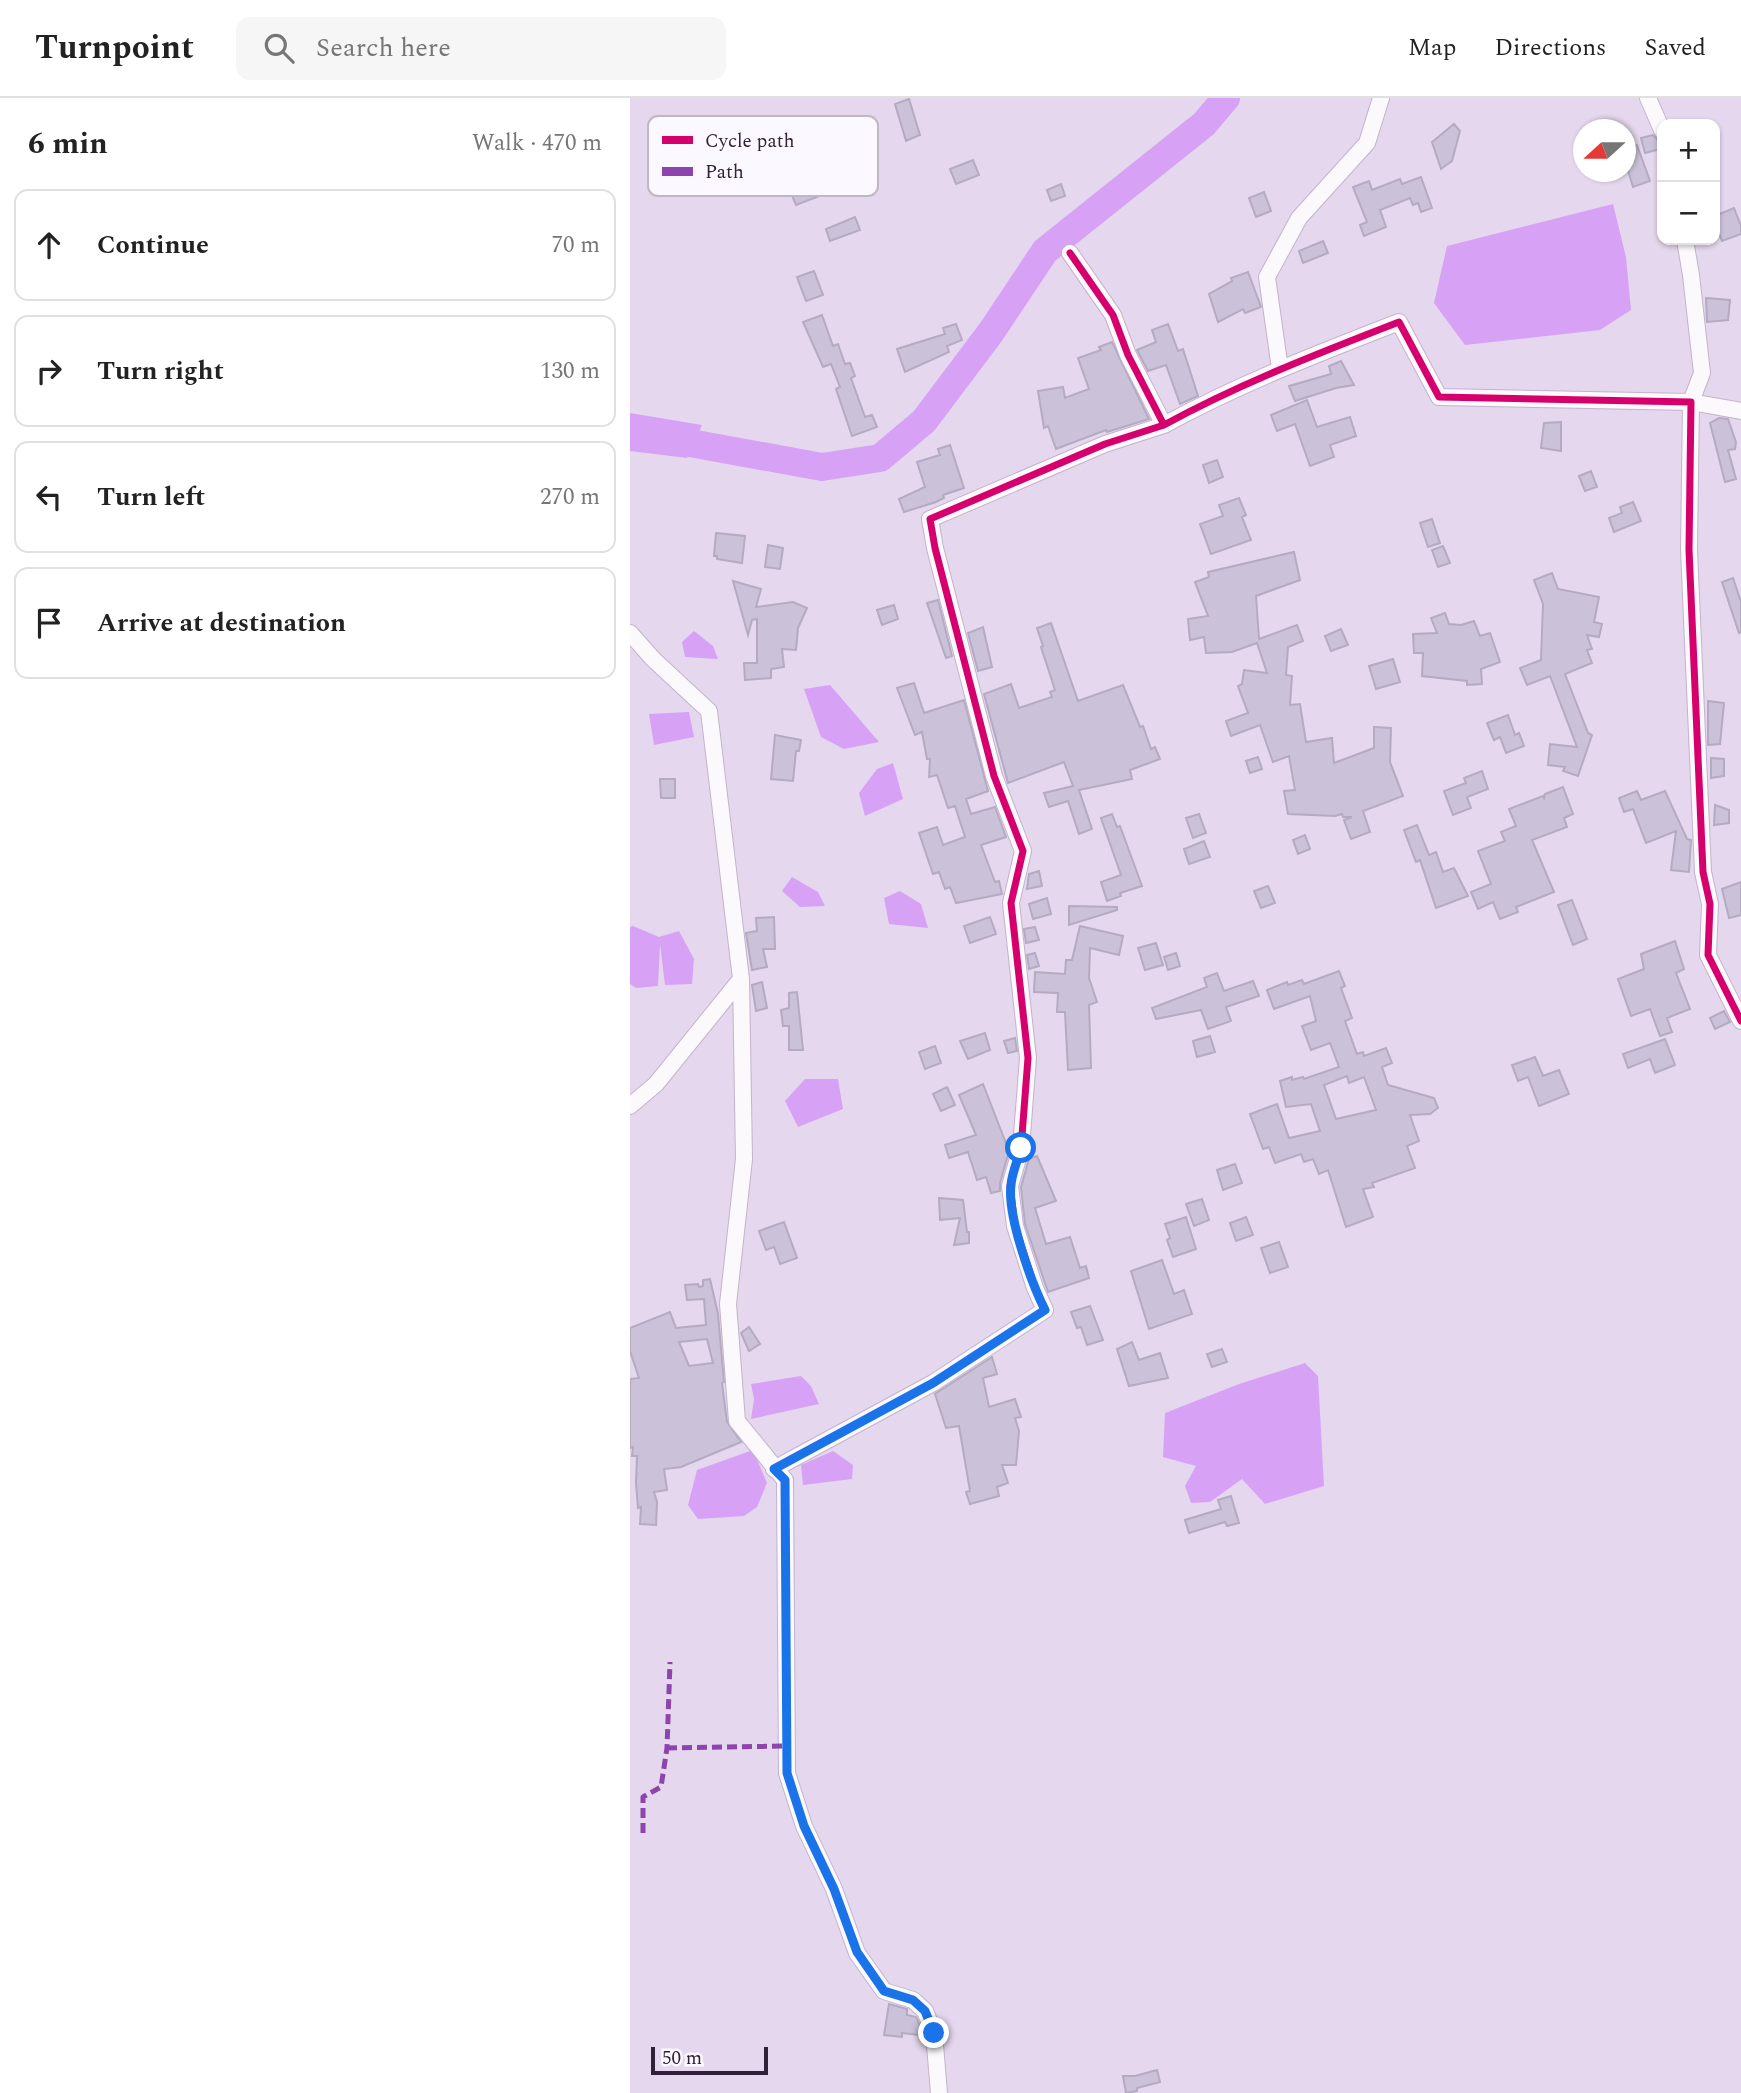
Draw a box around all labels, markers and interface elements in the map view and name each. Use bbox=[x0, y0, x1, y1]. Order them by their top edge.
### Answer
search box bbox=[236, 17, 726, 80]
text: Turnpoint bbox=[35, 23, 194, 73]
text: Search here bbox=[316, 28, 451, 68]
icon: search bbox=[260, 29, 298, 67]
text: Map bbox=[1408, 30, 1456, 66]
text: Directions bbox=[1494, 30, 1606, 66]
text: Saved bbox=[1644, 30, 1706, 66]
legend bbox=[648, 116, 878, 196]
north arrow bbox=[1573, 119, 1636, 182]
map controls bbox=[1657, 119, 1720, 245]
button: + bbox=[1657, 119, 1720, 182]
text: 6 min bbox=[28, 121, 108, 167]
text: Walk · 470 m bbox=[472, 126, 602, 161]
text: Cycle path bbox=[705, 127, 795, 156]
text: Path bbox=[705, 158, 744, 187]
button: − bbox=[1657, 182, 1720, 245]
text: Continue bbox=[97, 225, 209, 265]
icon: ahead bbox=[30, 226, 68, 264]
text: 70 m bbox=[551, 228, 600, 263]
text: Turn right bbox=[97, 351, 224, 391]
icon: right bbox=[30, 352, 68, 390]
text: 130 m bbox=[540, 354, 600, 389]
text: Turn left bbox=[97, 477, 205, 517]
icon: left bbox=[30, 478, 68, 516]
text: 270 m bbox=[540, 480, 600, 515]
text: Arrive at destination bbox=[97, 603, 346, 643]
icon: arrive bbox=[30, 604, 68, 642]
route start bbox=[1005, 1132, 1036, 1163]
route end bbox=[918, 2017, 949, 2048]
scale bar bbox=[651, 2044, 768, 2076]
text: 50 m bbox=[662, 2044, 702, 2073]

